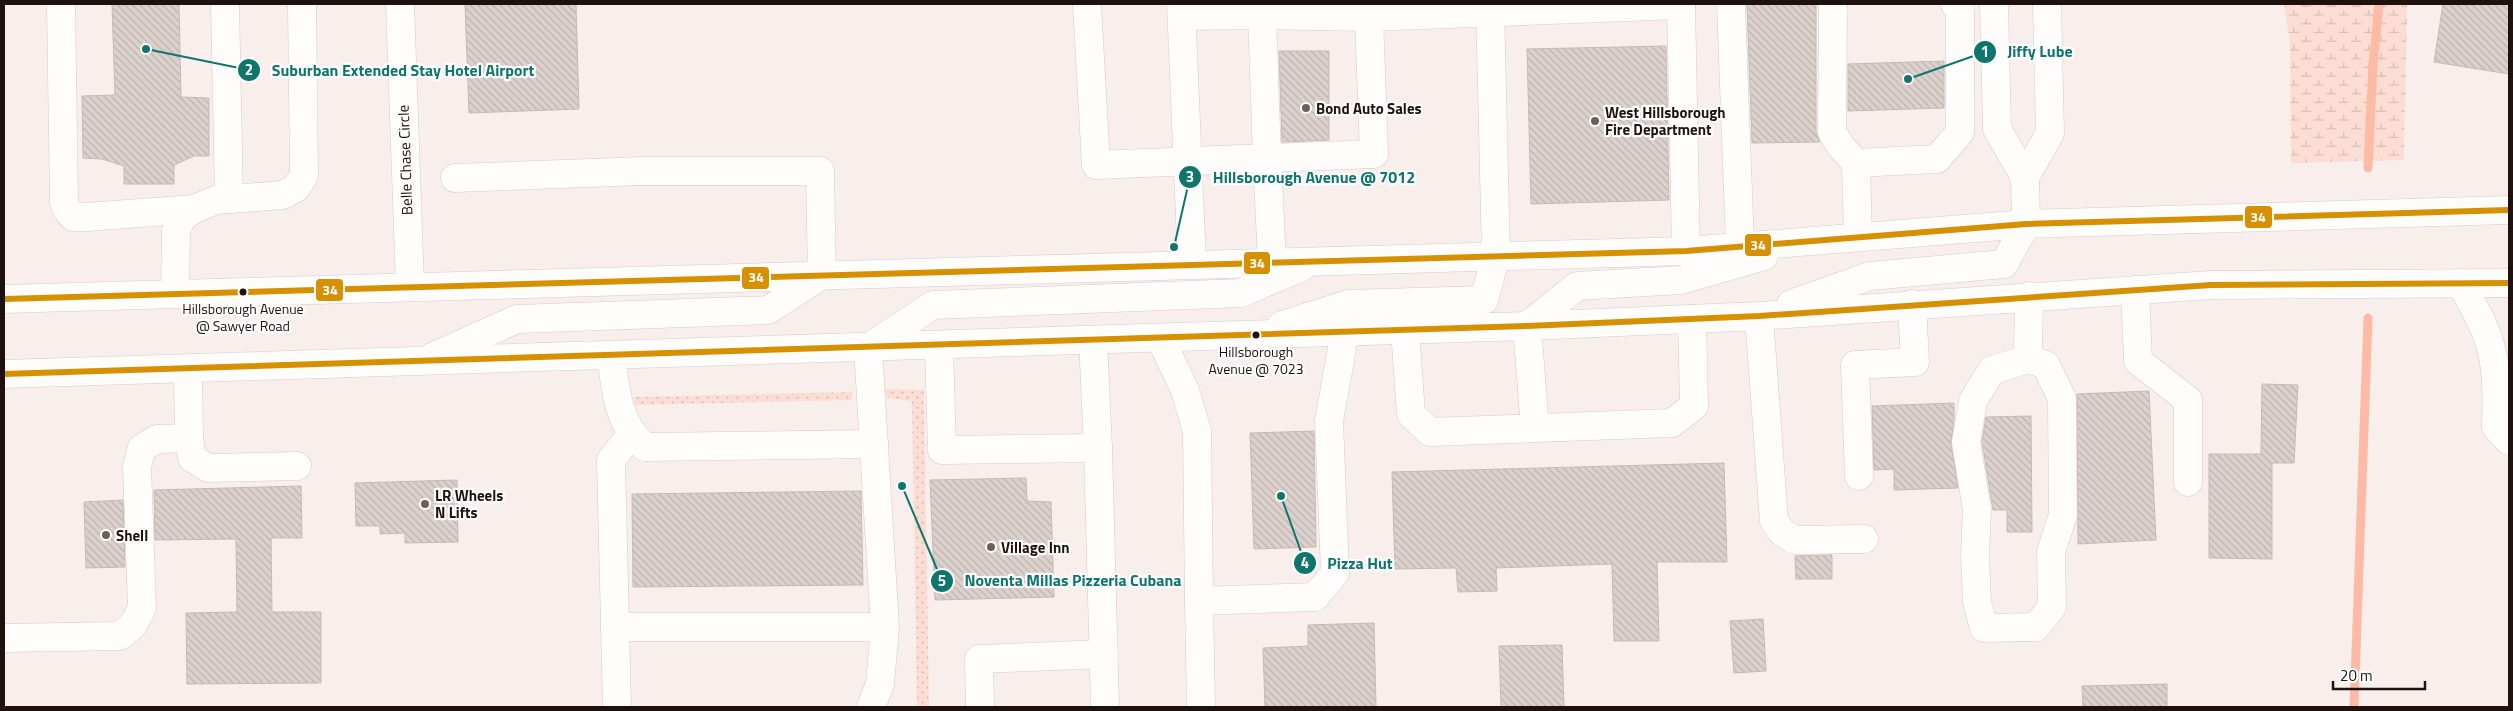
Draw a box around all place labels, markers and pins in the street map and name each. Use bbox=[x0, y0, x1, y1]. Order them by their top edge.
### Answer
callout: Jiffy Lube bbox=[1972, 36, 2082, 67]
callout: Suburban Extended Stay Hotel Airport bbox=[236, 54, 544, 85]
place label: Bond Auto Sales bbox=[1316, 97, 1422, 120]
place label: West Hillsborough Fire Department bbox=[1605, 101, 1726, 141]
marker: Bond Auto Sales bbox=[1300, 102, 1312, 114]
marker: West Hillsborough Fire Department bbox=[1589, 115, 1601, 127]
callout: Hillsborough Avenue @ 7012 bbox=[1177, 162, 1425, 193]
marker: Hillsborough Avenue @ Sawyer Road bbox=[238, 287, 248, 297]
place label: Hillsborough Avenue @ Sawyer Road bbox=[182, 298, 304, 336]
marker: Hillsborough Avenue @ 7023 bbox=[1251, 330, 1261, 340]
place label: Hillsborough Avenue @ 7023 bbox=[1209, 341, 1304, 379]
place label: LR Wheels N Lifts bbox=[435, 484, 503, 524]
marker: LR Wheels N Lifts bbox=[419, 498, 431, 510]
place label: Shell bbox=[116, 524, 148, 547]
marker: Shell bbox=[100, 529, 112, 541]
place label: Village Inn bbox=[1001, 536, 1070, 559]
marker: Village Inn bbox=[985, 541, 997, 553]
callout: Pizza Hut bbox=[1293, 547, 1403, 578]
callout: Noventa Millas Pizzeria Cubana bbox=[929, 565, 1191, 596]

